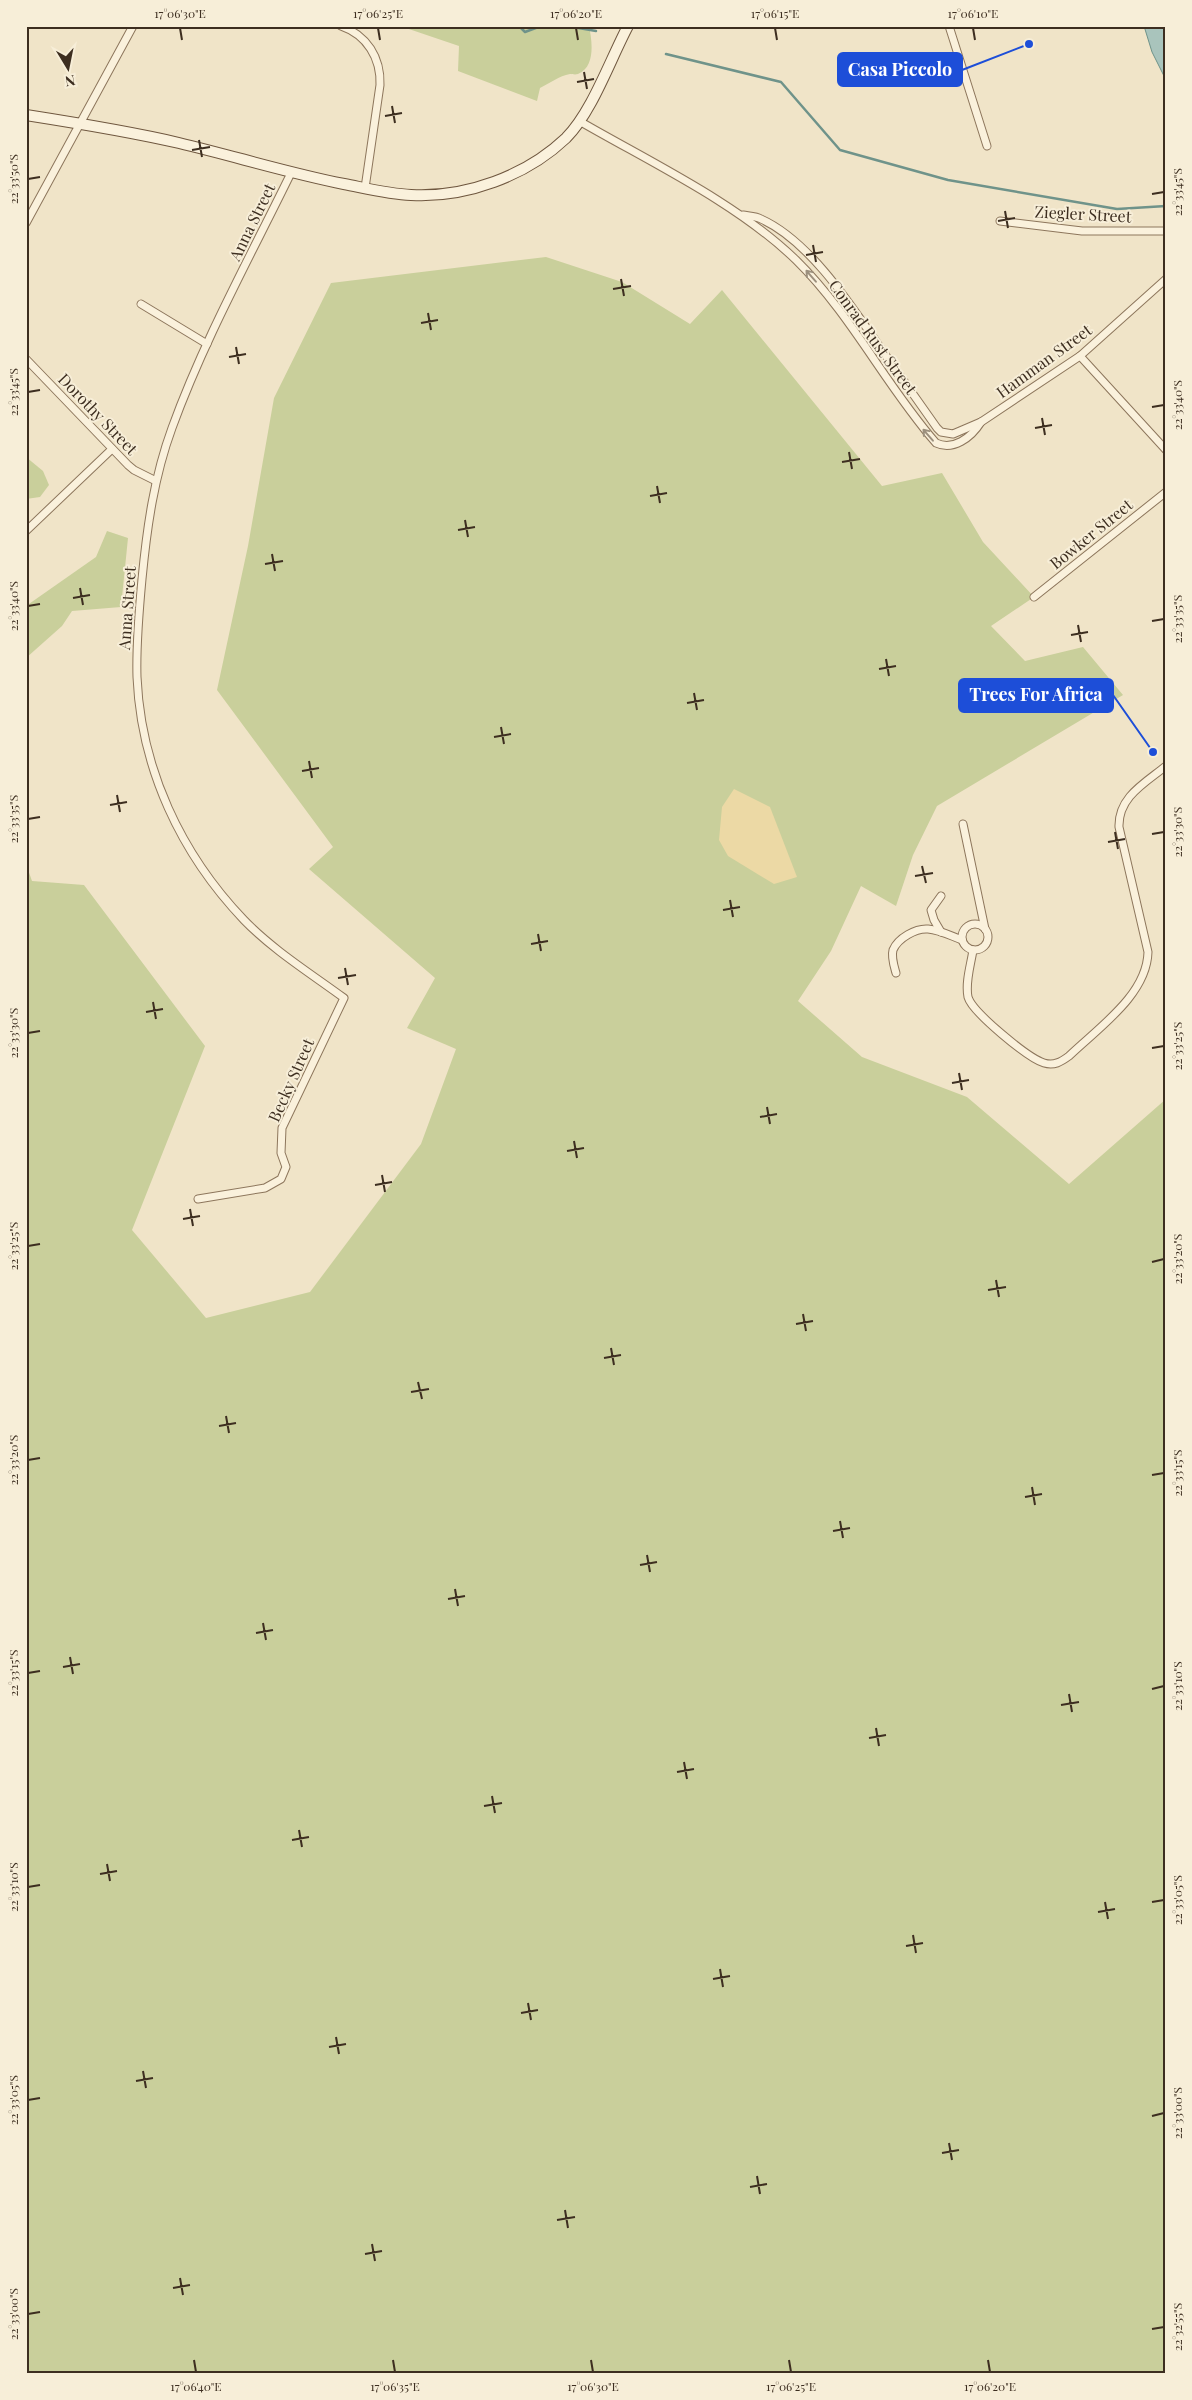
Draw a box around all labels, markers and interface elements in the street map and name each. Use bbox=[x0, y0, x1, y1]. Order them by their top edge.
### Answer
text: 17°06'30"E bbox=[154, 5, 206, 21]
text: 17°06'25"E bbox=[353, 5, 403, 21]
text: 17°06'20"E bbox=[550, 5, 602, 21]
text: 17°06'15"E bbox=[751, 5, 799, 21]
text: 17°06'10"E bbox=[948, 5, 998, 21]
north arrow bbox=[42, 42, 92, 92]
callout: Casa Piccolo bbox=[838, 53, 962, 86]
text: Casa Piccolo bbox=[848, 57, 952, 81]
text: N bbox=[64, 71, 77, 92]
text: 22°33'50"S bbox=[5, 154, 21, 204]
text: 22°33'45"S bbox=[1169, 168, 1185, 216]
street label: Anna Street bbox=[223, 179, 280, 265]
street label: Ziegler Street bbox=[1034, 200, 1132, 227]
one-way arrow bbox=[805, 270, 816, 283]
street label: Conrad Rust Street bbox=[825, 275, 922, 399]
street label: Hamman Street bbox=[992, 319, 1096, 402]
text: 22°33'45"S bbox=[5, 368, 21, 416]
street label: Dorothy Street bbox=[54, 368, 143, 459]
text: 22°33'40"S bbox=[1169, 380, 1185, 430]
one-way arrow bbox=[923, 429, 934, 442]
street label: Bowker Street bbox=[1045, 494, 1137, 573]
street label: Anna Street bbox=[113, 565, 140, 652]
text: 22°33'40"S bbox=[5, 581, 21, 631]
text: 22°33'35"S bbox=[1169, 595, 1185, 643]
callout: Trees For Africa bbox=[959, 679, 1113, 712]
text: Trees For Africa bbox=[969, 682, 1103, 706]
text: 22°33'35"S bbox=[5, 795, 21, 843]
text: 22°33'30"S bbox=[1169, 807, 1185, 857]
text: 22°33'30"S bbox=[5, 1008, 21, 1058]
text: 22°33'25"S bbox=[1169, 1022, 1185, 1070]
street label: Becky Street bbox=[263, 1034, 318, 1125]
text: 22°33'25"S bbox=[5, 1222, 21, 1270]
text: 22°33'20"S bbox=[1169, 1234, 1185, 1284]
text: 22°33'20"S bbox=[5, 1435, 21, 1485]
text: 22°33'15"S bbox=[1169, 1449, 1185, 1497]
text: 22°33'15"S bbox=[5, 1649, 21, 1697]
text: 22°33'10"S bbox=[1169, 1661, 1185, 1711]
text: 22°33'10"S bbox=[5, 1862, 21, 1912]
text: 22°33'05"S bbox=[1169, 1875, 1185, 1925]
text: 22°33'05"S bbox=[5, 2075, 21, 2125]
text: 22°33'00"S bbox=[1169, 2087, 1185, 2139]
text: 22°33'00"S bbox=[5, 2288, 21, 2340]
text: 22°32'55"S bbox=[1169, 2303, 1185, 2351]
text: 17°06'40"E bbox=[170, 2378, 222, 2394]
text: 17°06'35"E bbox=[370, 2378, 420, 2394]
text: 17°06'30"E bbox=[567, 2378, 619, 2394]
text: 17°06'25"E bbox=[766, 2378, 816, 2394]
text: 17°06'20"E bbox=[964, 2378, 1016, 2394]

